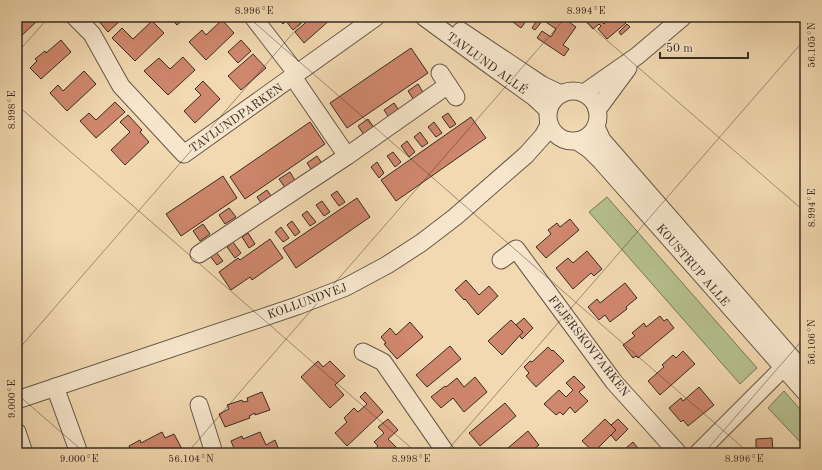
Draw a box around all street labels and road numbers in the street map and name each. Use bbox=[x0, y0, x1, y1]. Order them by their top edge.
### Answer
street label: TAVLUND ALLÉ bbox=[444, 28, 531, 97]
street label: TAVLUNDPARKEN bbox=[188, 82, 285, 156]
street label: KOUSTRUP ALLE bbox=[653, 222, 731, 309]
street label: KOLLUNDVEJ bbox=[266, 282, 349, 322]
street label: FEJERSKOVPARKEN bbox=[545, 294, 631, 399]

